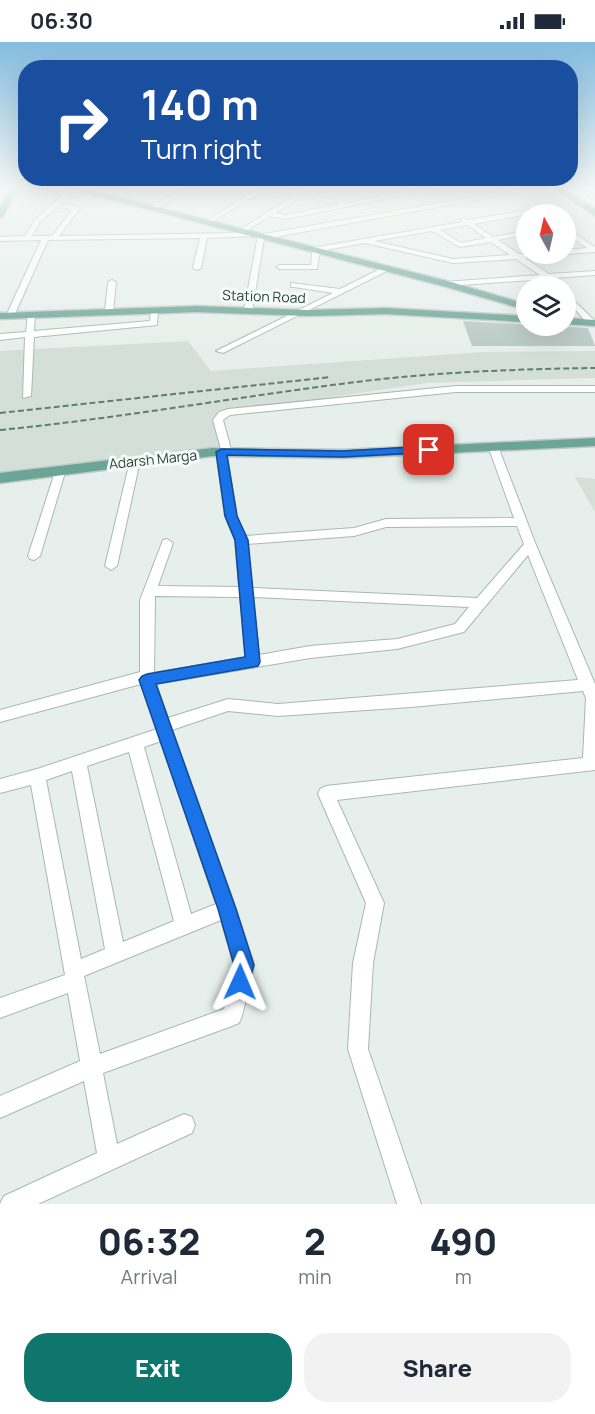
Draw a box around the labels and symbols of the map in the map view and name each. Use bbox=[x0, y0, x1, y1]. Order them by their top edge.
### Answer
north arrow bbox=[516, 204, 576, 264]
street label: Station Road bbox=[222, 285, 306, 307]
pin bbox=[403, 424, 454, 475]
street label: Adarsh Marga bbox=[108, 445, 198, 473]
position arrow bbox=[208, 950, 272, 1014]

